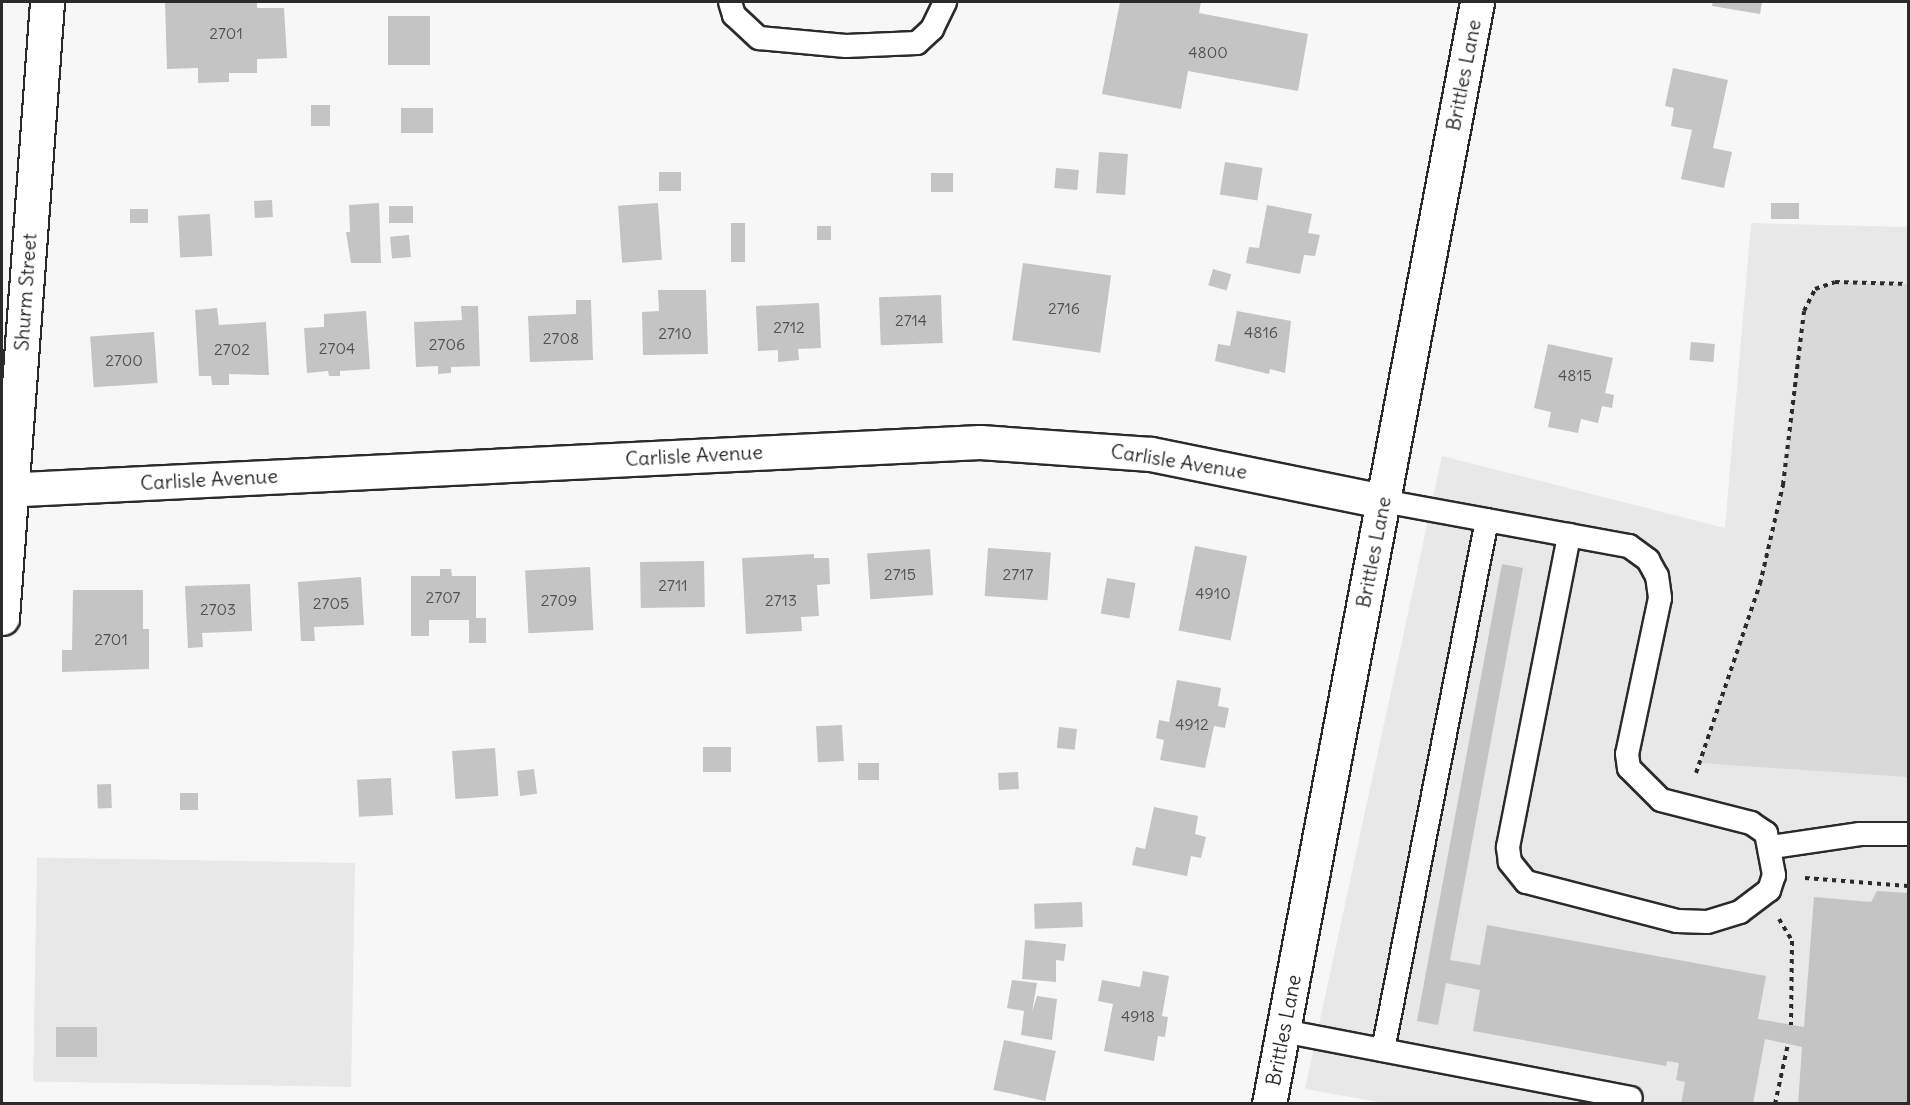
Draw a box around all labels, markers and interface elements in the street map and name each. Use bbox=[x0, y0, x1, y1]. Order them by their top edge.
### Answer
street label: Brittles Lane bbox=[1440, 17, 1486, 133]
house number: 2701 bbox=[209, 23, 243, 43]
house number: 4800 bbox=[1188, 42, 1228, 62]
street label: Shurm Street bbox=[9, 232, 41, 352]
house number: 2716 bbox=[1048, 298, 1080, 318]
house number: 2714 bbox=[895, 310, 927, 330]
house number: 2712 bbox=[773, 317, 805, 337]
house number: 4816 bbox=[1244, 322, 1278, 342]
house number: 2710 bbox=[658, 323, 692, 343]
house number: 2708 bbox=[543, 328, 579, 348]
house number: 2706 bbox=[429, 334, 465, 354]
house number: 2704 bbox=[319, 338, 355, 358]
house number: 2702 bbox=[214, 339, 250, 359]
house number: 2700 bbox=[105, 350, 143, 370]
house number: 4815 bbox=[1558, 365, 1592, 385]
street label: Carlisle Avenue bbox=[1109, 438, 1249, 484]
street label: Carlisle Avenue bbox=[625, 439, 763, 471]
street label: Carlisle Avenue bbox=[140, 463, 278, 495]
street label: Brittles Lane bbox=[1350, 494, 1396, 610]
house number: 2715 bbox=[884, 564, 916, 584]
house number: 2717 bbox=[1003, 564, 1033, 584]
house number: 2711 bbox=[658, 575, 688, 595]
house number: 4910 bbox=[1195, 583, 1231, 603]
house number: 2707 bbox=[426, 587, 460, 607]
house number: 2709 bbox=[541, 590, 577, 610]
house number: 2713 bbox=[765, 590, 797, 610]
house number: 2705 bbox=[313, 593, 349, 613]
house number: 2703 bbox=[200, 599, 236, 619]
house number: 2701 bbox=[94, 629, 128, 649]
house number: 4912 bbox=[1175, 714, 1209, 734]
street label: Brittles Lane bbox=[1260, 972, 1306, 1088]
house number: 4918 bbox=[1121, 1006, 1155, 1026]

